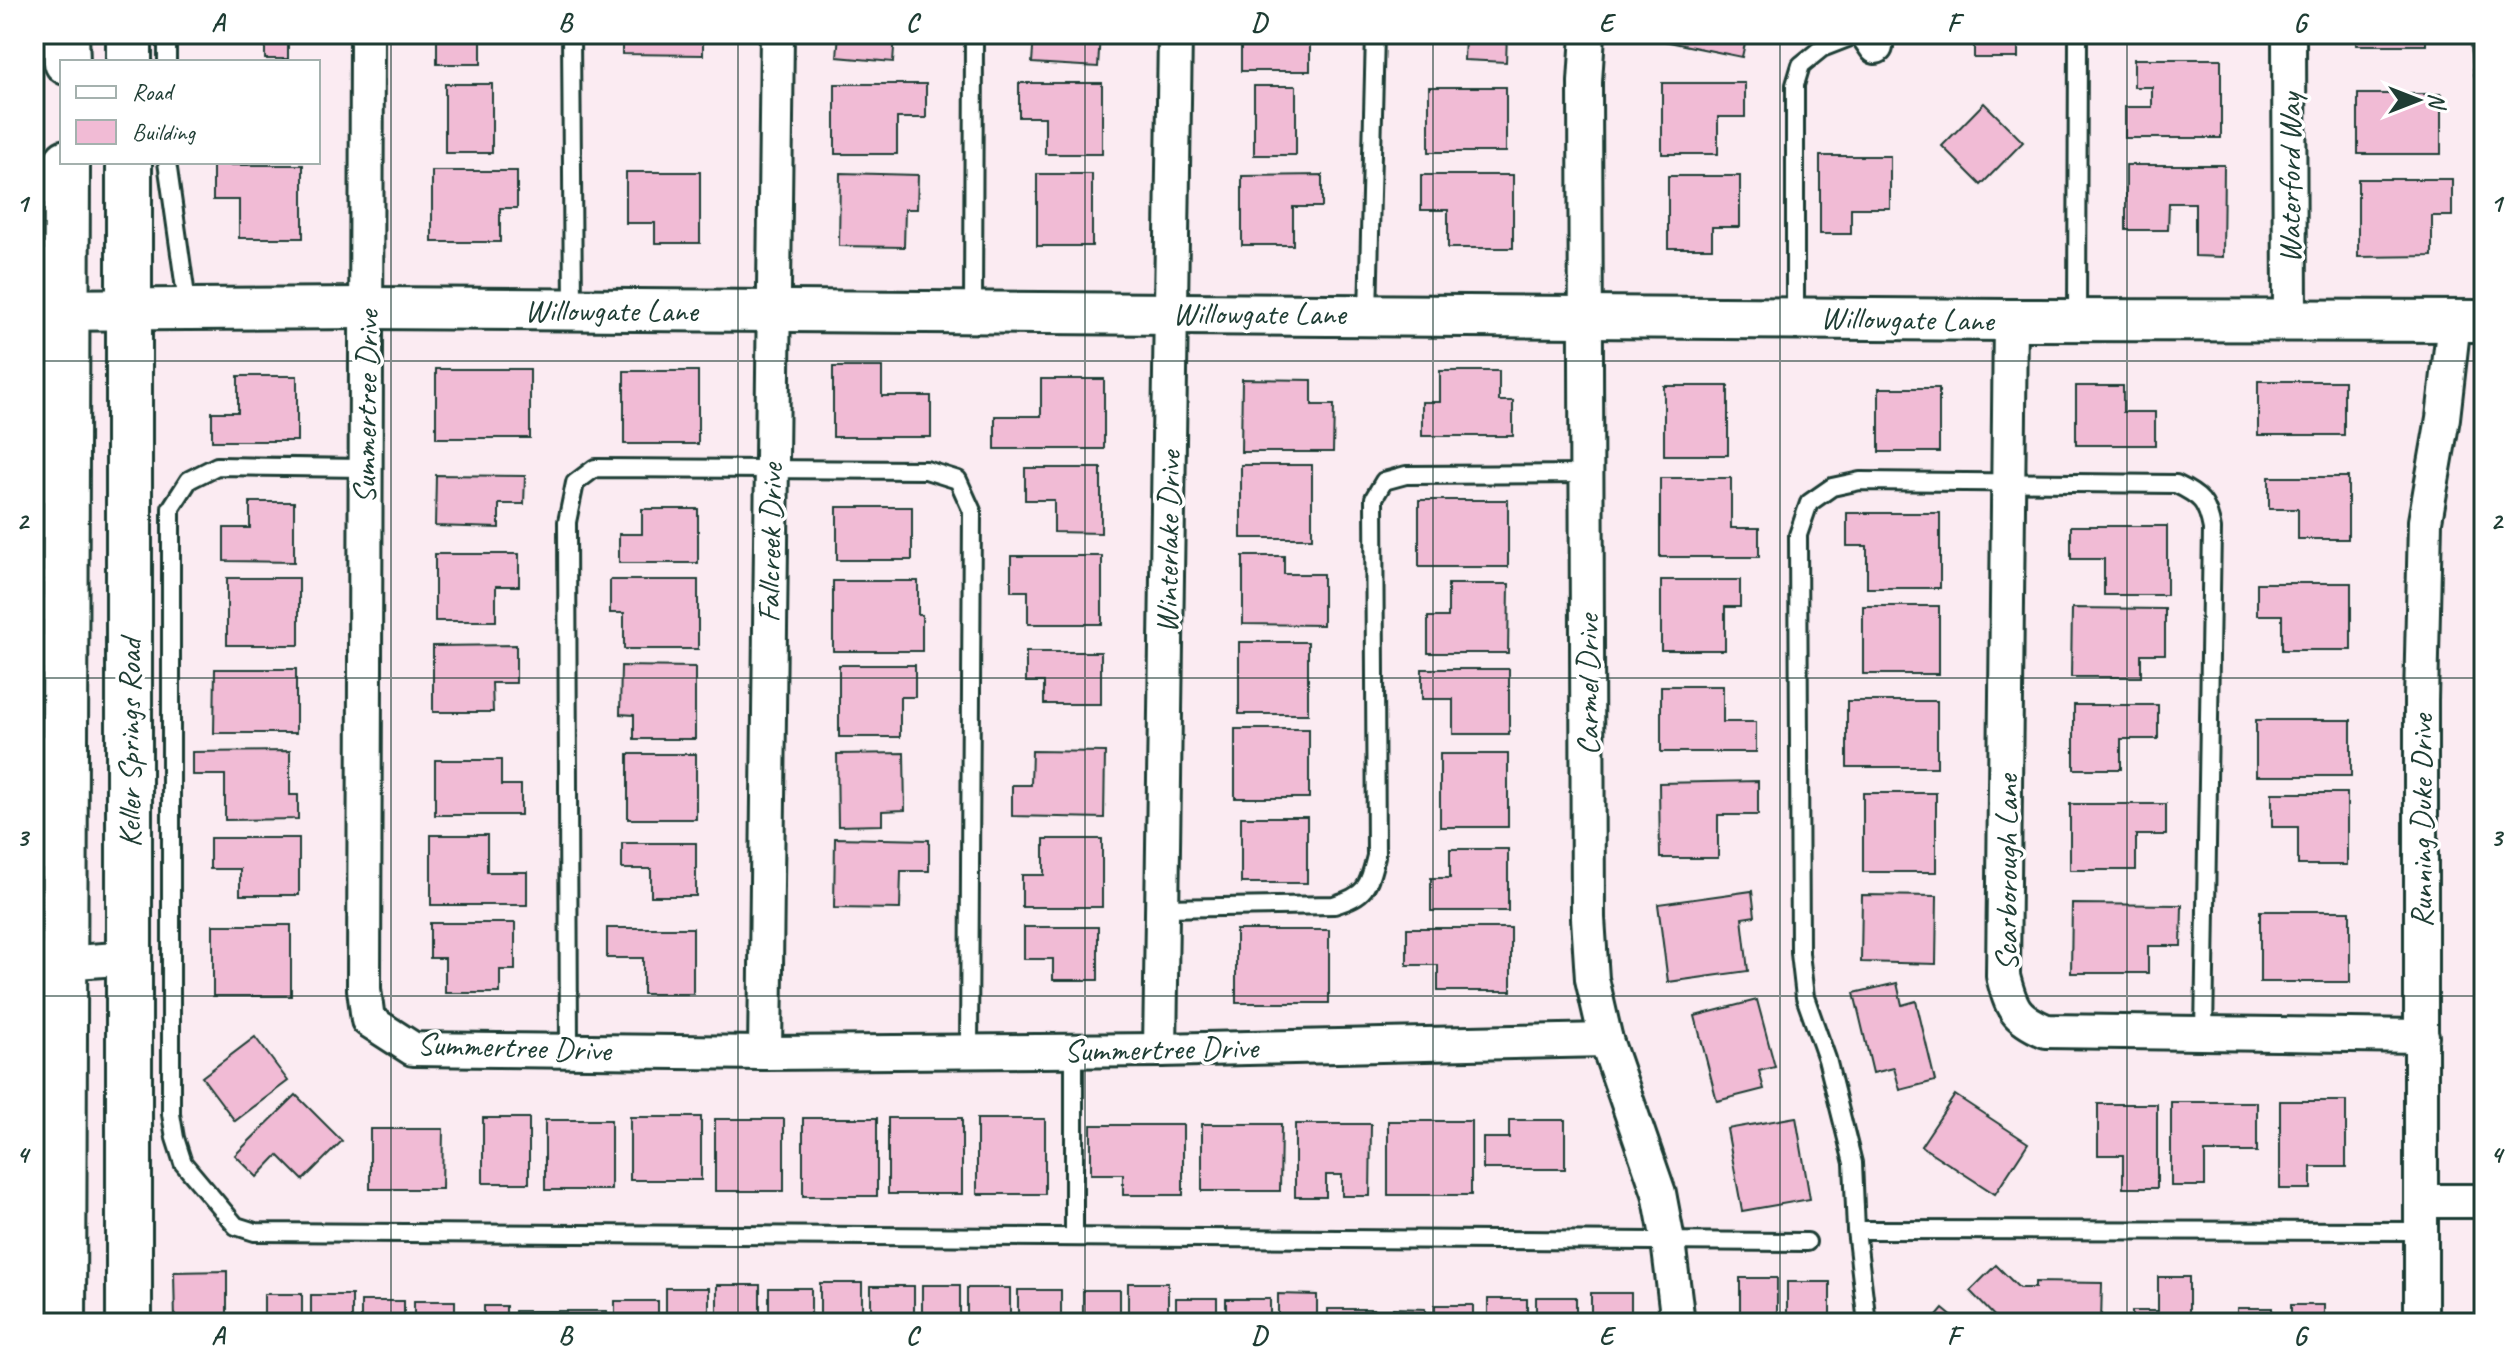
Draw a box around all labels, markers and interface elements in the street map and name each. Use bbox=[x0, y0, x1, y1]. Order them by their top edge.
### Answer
text: A bbox=[211, 6, 226, 39]
text: B bbox=[558, 6, 574, 39]
text: C bbox=[906, 6, 922, 39]
text: D bbox=[1251, 6, 1269, 39]
text: E bbox=[1599, 6, 1617, 39]
text: F bbox=[1947, 6, 1965, 39]
text: G bbox=[2294, 6, 2310, 39]
legend bbox=[60, 60, 320, 164]
north arrow bbox=[2378, 60, 2458, 140]
text: Road bbox=[132, 77, 176, 107]
street label: Waterford Way bbox=[2269, 90, 2310, 263]
text: N bbox=[2423, 93, 2451, 110]
text: Building bbox=[132, 117, 197, 147]
text: 1 bbox=[16, 187, 31, 220]
text: 1 bbox=[2490, 187, 2505, 220]
street label: Willowgate Lane bbox=[524, 290, 700, 331]
street label: Willowgate Lane bbox=[1172, 293, 1348, 334]
street label: Willowgate Lane bbox=[1820, 297, 1997, 341]
street label: Summertree Drive bbox=[344, 307, 388, 504]
street label: Winterlake Drive bbox=[1146, 448, 1190, 633]
street label: Fallcreek Drive bbox=[748, 460, 792, 623]
text: 2 bbox=[16, 504, 30, 537]
text: 2 bbox=[2490, 504, 2504, 537]
street label: Carmel Drive bbox=[1567, 612, 1608, 756]
street label: Keller Springs Road bbox=[109, 634, 150, 848]
street label: Running Duke Drive bbox=[2401, 712, 2442, 928]
street label: Scarborough Lane bbox=[1986, 772, 2027, 971]
text: 3 bbox=[16, 821, 30, 854]
text: 3 bbox=[2490, 821, 2504, 854]
street label: Summertree Drive bbox=[416, 1023, 614, 1071]
street label: Summertree Drive bbox=[1064, 1027, 1261, 1071]
text: 4 bbox=[16, 1138, 31, 1171]
text: 4 bbox=[2490, 1138, 2505, 1171]
text: A bbox=[211, 1319, 226, 1352]
text: B bbox=[558, 1319, 574, 1352]
text: C bbox=[906, 1319, 922, 1352]
text: D bbox=[1251, 1319, 1269, 1352]
text: E bbox=[1599, 1319, 1617, 1352]
text: F bbox=[1947, 1319, 1965, 1352]
text: G bbox=[2294, 1319, 2310, 1352]

